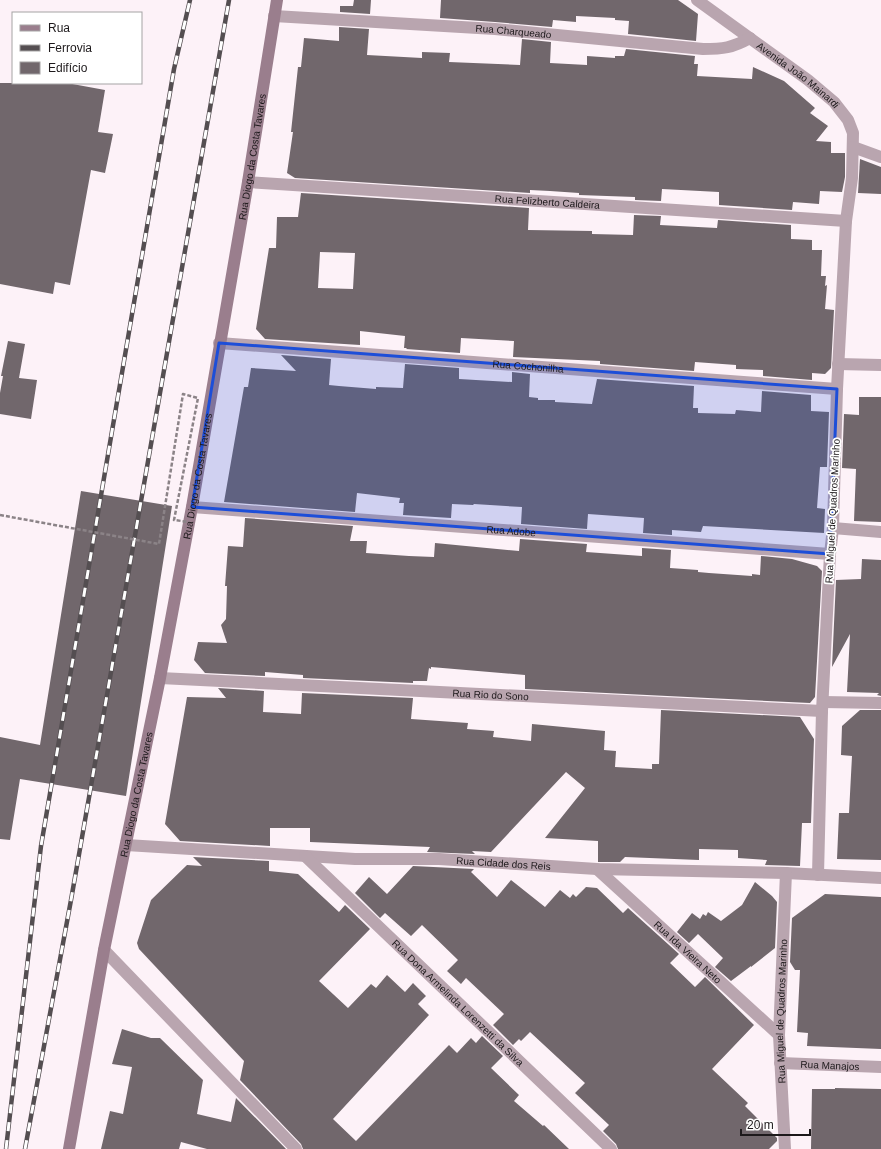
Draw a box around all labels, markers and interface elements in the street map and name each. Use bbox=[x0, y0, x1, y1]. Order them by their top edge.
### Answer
legend bbox=[12, 12, 142, 84]
text: Rua bbox=[48, 21, 70, 35]
street label: Rua Charqueado bbox=[475, 23, 552, 40]
street label: Avenida João Mainardi bbox=[754, 40, 842, 110]
text: Ferrovia bbox=[48, 41, 92, 55]
text: Edifício bbox=[48, 61, 88, 75]
street label: Rua Diogo da Costa Tavares bbox=[237, 93, 268, 221]
street label: Rua Felizberto Caldeira bbox=[494, 193, 601, 211]
street label: Rua Cochonilha bbox=[492, 358, 564, 375]
street label: Rua Diogo da Costa Tavares bbox=[181, 412, 214, 540]
street label: Rua Miguel de Quadros Marinho bbox=[823, 438, 842, 583]
street label: Rua Adobe bbox=[486, 524, 537, 538]
street label: Rua Rio do Sono bbox=[452, 688, 529, 702]
street label: Rua Diogo da Costa Tavares bbox=[118, 731, 155, 858]
street label: Rua Cidade dos Reis bbox=[456, 855, 551, 872]
street label: Rua Ida Vieira Neto bbox=[652, 919, 724, 986]
street label: Rua Dona Armelinda Lorenzetti da Silva bbox=[390, 938, 526, 1069]
street label: Rua Miguel de Quadros Marinho bbox=[774, 938, 789, 1084]
street label: Rua Manajos bbox=[800, 1059, 860, 1072]
scale bar bbox=[741, 1111, 810, 1137]
text: 20 m bbox=[747, 1118, 774, 1132]

